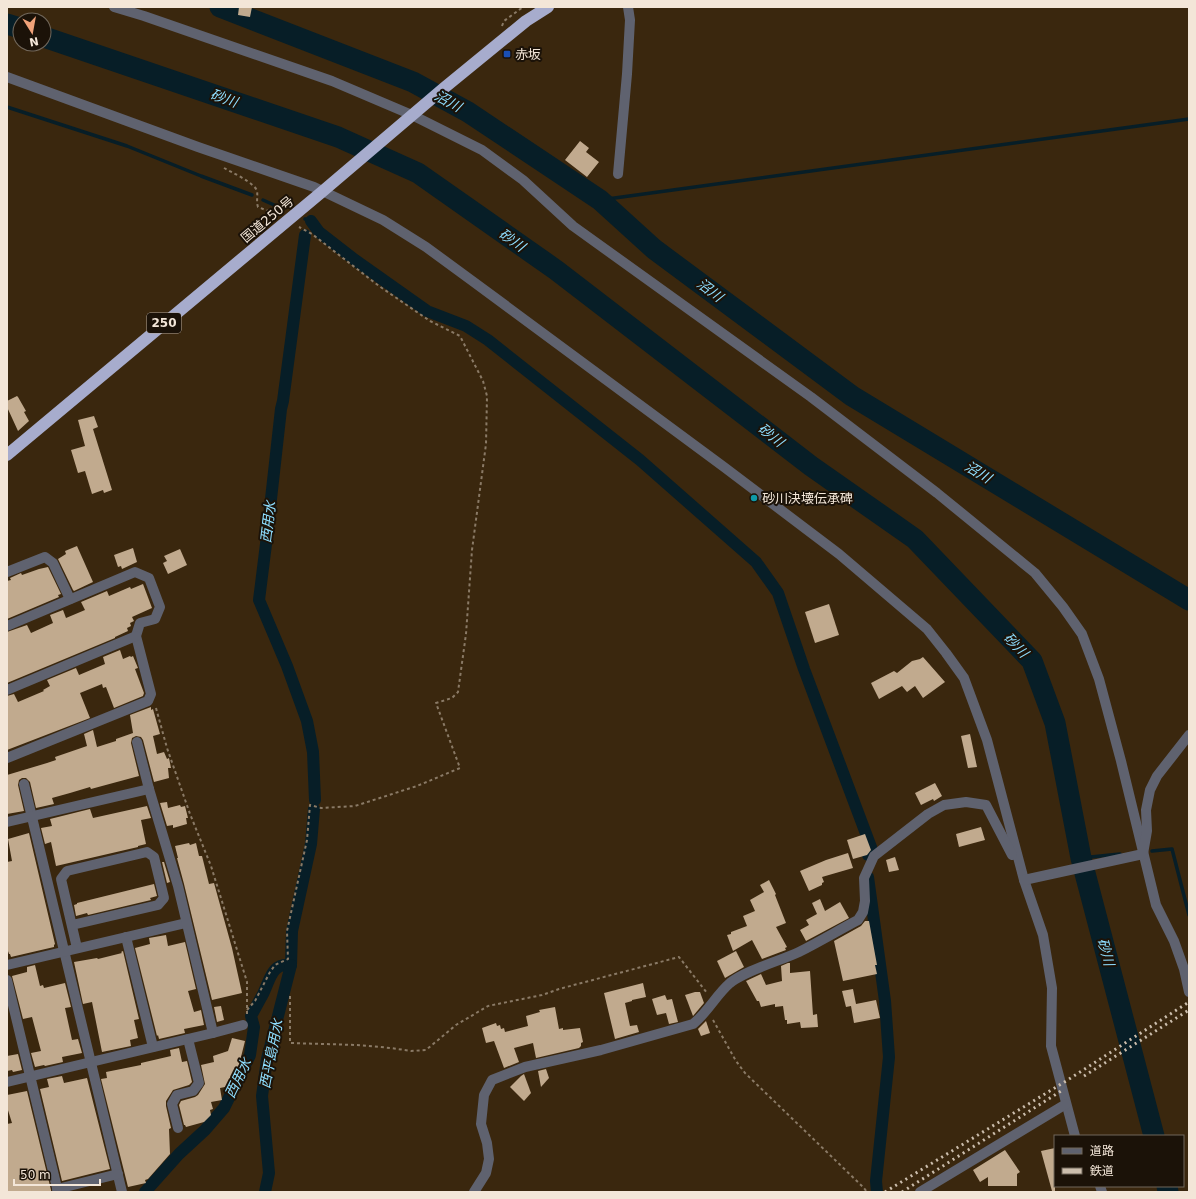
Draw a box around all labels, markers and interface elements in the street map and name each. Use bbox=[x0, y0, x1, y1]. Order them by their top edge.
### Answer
north arrow bbox=[12, 12, 52, 52]
text: N bbox=[28, 34, 40, 49]
place label: 赤坂 bbox=[515, 47, 541, 62]
marker: 赤坂 bbox=[502, 49, 512, 59]
water label: 砂川 bbox=[208, 86, 242, 111]
water label: 沼川 bbox=[432, 87, 466, 116]
street label: 国道250号 bbox=[238, 193, 297, 246]
water label: 砂川 bbox=[496, 225, 530, 256]
water label: 沼川 bbox=[694, 275, 728, 306]
road number: 250 bbox=[147, 313, 181, 333]
water label: 砂川 bbox=[755, 420, 789, 451]
water label: 沼川 bbox=[962, 458, 996, 487]
place label: 砂川決壊伝承碑 bbox=[762, 491, 853, 506]
marker: 砂川決壊伝承碑 bbox=[749, 493, 759, 503]
water label: 西用水 bbox=[258, 498, 279, 544]
water label: 砂川 bbox=[1001, 629, 1033, 662]
water label: 砂川 bbox=[1095, 936, 1118, 970]
water label: 西平島用水 bbox=[256, 1016, 286, 1090]
water label: 西用水 bbox=[222, 1054, 255, 1100]
legend bbox=[1054, 1135, 1184, 1187]
text: 道路 bbox=[1090, 1144, 1114, 1158]
scale bar bbox=[14, 1161, 100, 1187]
text: 鉄道 bbox=[1090, 1164, 1114, 1178]
text: 50 m bbox=[20, 1168, 51, 1182]

